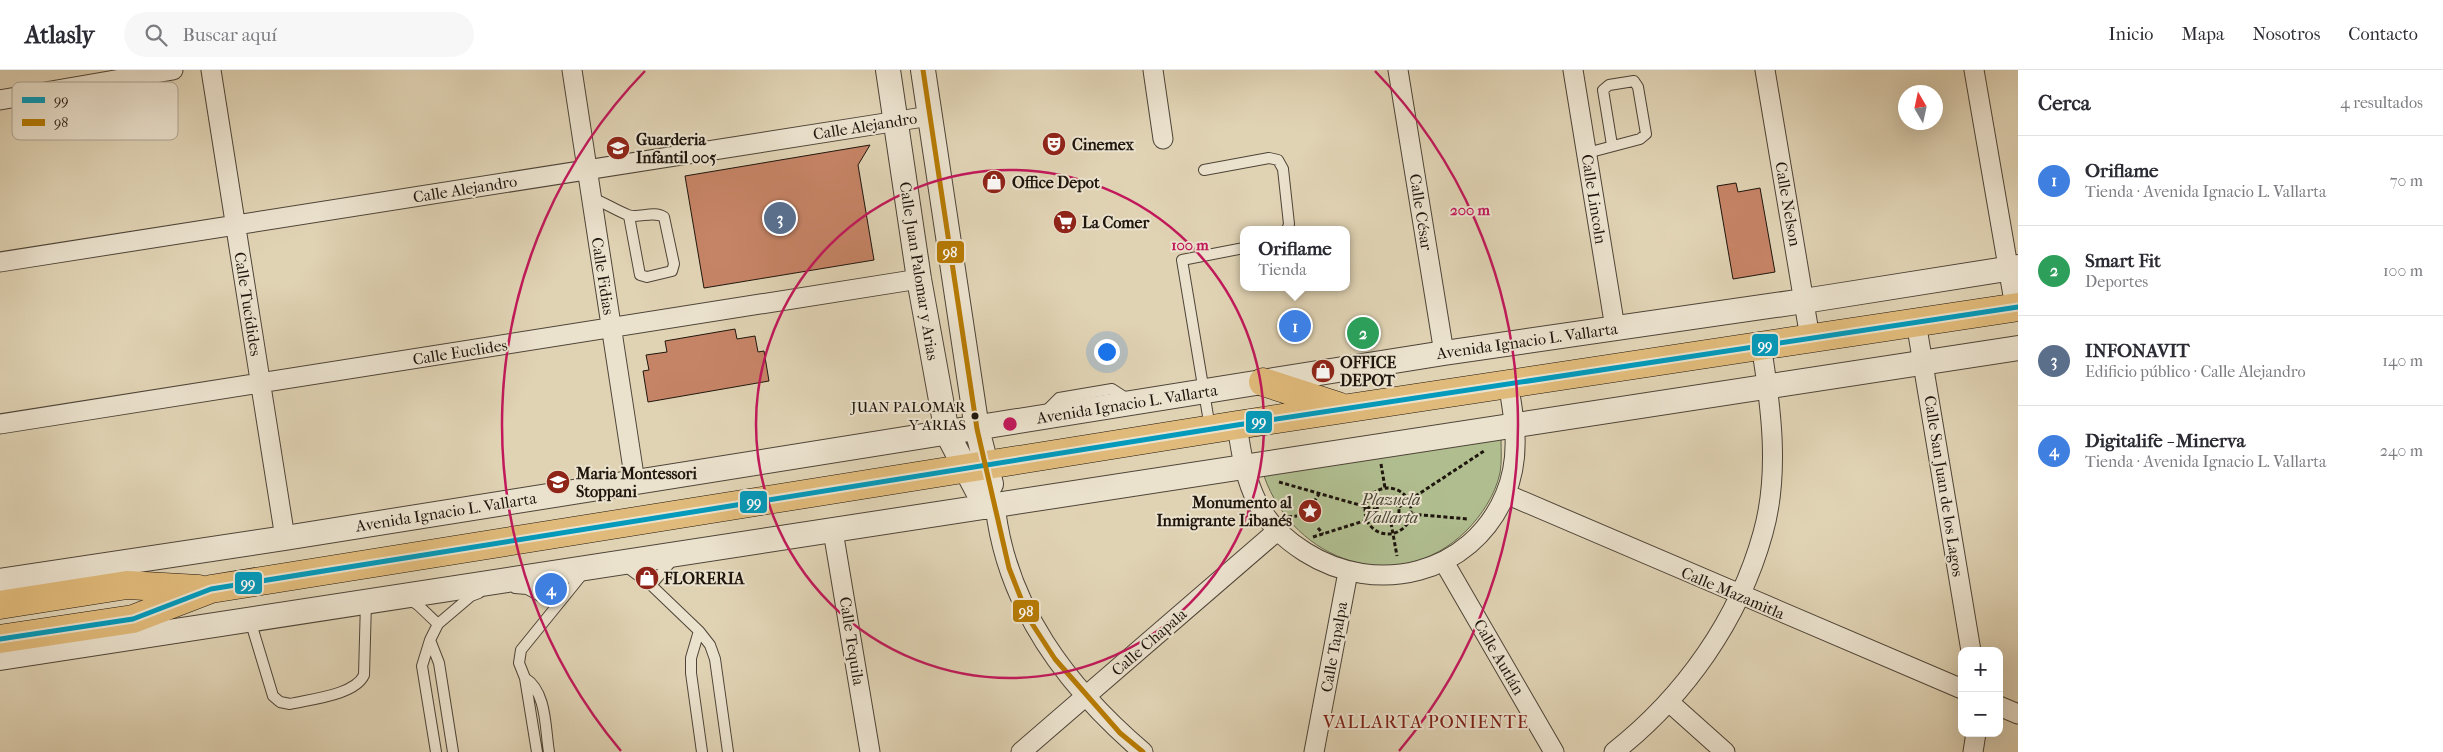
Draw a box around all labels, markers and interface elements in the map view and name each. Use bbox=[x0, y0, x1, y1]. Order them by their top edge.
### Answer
search box bbox=[124, 12, 474, 57]
text: Atlasly bbox=[25, 21, 94, 49]
icon: search bbox=[142, 21, 170, 49]
text: Buscar aquí bbox=[182, 24, 277, 46]
text: Inicio bbox=[2109, 24, 2154, 45]
text: Mapa bbox=[2182, 24, 2224, 45]
text: Nosotros bbox=[2252, 24, 2320, 45]
text: Contacto bbox=[2348, 24, 2418, 45]
legend bbox=[12, 82, 178, 140]
north arrow bbox=[1898, 85, 1943, 130]
text: Cerca bbox=[2038, 91, 2090, 115]
text: 99 bbox=[54, 92, 69, 109]
text: 4 resultados bbox=[2340, 93, 2423, 112]
street label: Calle Alejandro bbox=[812, 108, 918, 144]
text: 98 bbox=[54, 114, 68, 131]
place label: Guarderia Infantil 005 bbox=[636, 130, 716, 167]
theatre icon: Cinemex bbox=[1041, 131, 1067, 157]
school or university icon: Guarderia Infantil 005 bbox=[605, 135, 631, 161]
place label: Cinemex bbox=[1072, 135, 1135, 154]
street label: Calle Lincoln bbox=[1578, 153, 1611, 246]
street label: Calle Nelson bbox=[1771, 160, 1805, 248]
text: Oriflame bbox=[2085, 160, 2159, 182]
shop icon: Office Depot bbox=[981, 169, 1007, 195]
street label: Calle Alejandro bbox=[412, 171, 518, 207]
text: 1 bbox=[2051, 171, 2057, 190]
text: 70 m bbox=[2390, 171, 2423, 190]
street label: Calle César bbox=[1406, 172, 1436, 252]
place label: Office Depot bbox=[1012, 173, 1100, 193]
street label: Calle Juan Palomar y Arias bbox=[895, 180, 943, 362]
text: Tienda · Avenida Ignacio L. Vallarta bbox=[2085, 182, 2326, 201]
pin: 3 bbox=[764, 199, 796, 237]
text: 200 m bbox=[1450, 201, 1490, 219]
supermarket icon: La Comer bbox=[1052, 209, 1078, 235]
place label: La Comer bbox=[1082, 213, 1150, 232]
popup bbox=[1240, 226, 1350, 291]
street label: Calle Fidias bbox=[588, 236, 619, 316]
text: 100 m bbox=[1171, 236, 1209, 254]
text: Oriflame bbox=[1258, 238, 1332, 260]
line badge: 98 bbox=[936, 240, 965, 264]
text: 98 bbox=[942, 244, 957, 261]
text: Smart Fit bbox=[2085, 250, 2161, 272]
street label: Calle Tucídides bbox=[230, 251, 266, 358]
text: Tienda bbox=[1258, 260, 1307, 279]
text: 2 bbox=[2050, 261, 2058, 280]
text: 100 m bbox=[2383, 261, 2423, 280]
text: Deportes bbox=[2085, 272, 2148, 291]
pin: 1 bbox=[1279, 307, 1311, 345]
pin: 2 bbox=[1347, 314, 1379, 352]
street label: Avenida Ignacio L. Vallarta bbox=[1434, 319, 1620, 363]
line badge: 99 bbox=[1751, 333, 1779, 357]
street label: Calle Euclides bbox=[411, 335, 509, 369]
text: 99 bbox=[1757, 337, 1772, 354]
your location bbox=[1094, 339, 1120, 365]
text: INFONAVIT bbox=[2085, 340, 2190, 362]
text: 3 bbox=[2051, 351, 2057, 370]
text: 140 m bbox=[2382, 351, 2423, 370]
place label: OFFICE DEPOT bbox=[1340, 353, 1396, 390]
shop icon: OFFICE DEPOT bbox=[1310, 358, 1336, 384]
text: Edificio público · Calle Alejandro bbox=[2085, 362, 2306, 381]
street label: Avenida Ignacio L. Vallarta bbox=[1034, 380, 1219, 428]
street label: Calle San Juan de los Lagos bbox=[1920, 394, 1968, 578]
place label: JUAN PALOMAR Y ARIAS bbox=[850, 398, 967, 434]
line badge: 99 bbox=[1245, 410, 1273, 434]
marker: JUAN PALOMAR Y ARIAS bbox=[970, 411, 980, 421]
text: 99 bbox=[1251, 413, 1266, 430]
centre of rings bbox=[1001, 415, 1019, 433]
text: Digitalife - Minerva bbox=[2085, 430, 2245, 452]
text: 4 bbox=[2049, 441, 2059, 460]
text: 240 m bbox=[2380, 441, 2423, 460]
text: Tienda · Avenida Ignacio L. Vallarta bbox=[2085, 452, 2326, 471]
place label: Maria Montessori Stoppani bbox=[575, 464, 697, 502]
school or university icon: Maria Montessori Stoppani bbox=[545, 469, 571, 495]
street label: Avenida Ignacio L. Vallarta bbox=[353, 488, 538, 536]
line badge: 99 bbox=[739, 490, 768, 514]
park label: Plazuela Vallarta bbox=[1361, 490, 1420, 527]
place label: Monumento al Inmigrante Libanés bbox=[1156, 493, 1293, 531]
text: 99 bbox=[746, 494, 761, 511]
place icon: Monumento al Inmigrante Libanés bbox=[1297, 498, 1323, 524]
street label: Calle Mazamitla bbox=[1679, 563, 1788, 624]
shop icon: FLORERIA bbox=[634, 565, 660, 591]
place label: FLORERIA bbox=[663, 569, 745, 588]
pin: 4 bbox=[535, 570, 567, 608]
line badge: 99 bbox=[234, 571, 263, 595]
text: 99 bbox=[240, 575, 255, 592]
street label: Calle Tequila bbox=[836, 595, 868, 687]
line badge: 98 bbox=[1012, 599, 1040, 623]
street label: Calle Tapalpa bbox=[1317, 600, 1351, 694]
text: 98 bbox=[1018, 603, 1033, 620]
street label: Calle Chapala bbox=[1108, 604, 1191, 680]
street label: Calle Autlán bbox=[1470, 616, 1529, 699]
map controls bbox=[1958, 647, 2003, 737]
button: + bbox=[1958, 647, 2003, 692]
button: − bbox=[1958, 692, 2003, 737]
district label: VALLARTA PONIENTE bbox=[1322, 712, 1529, 733]

